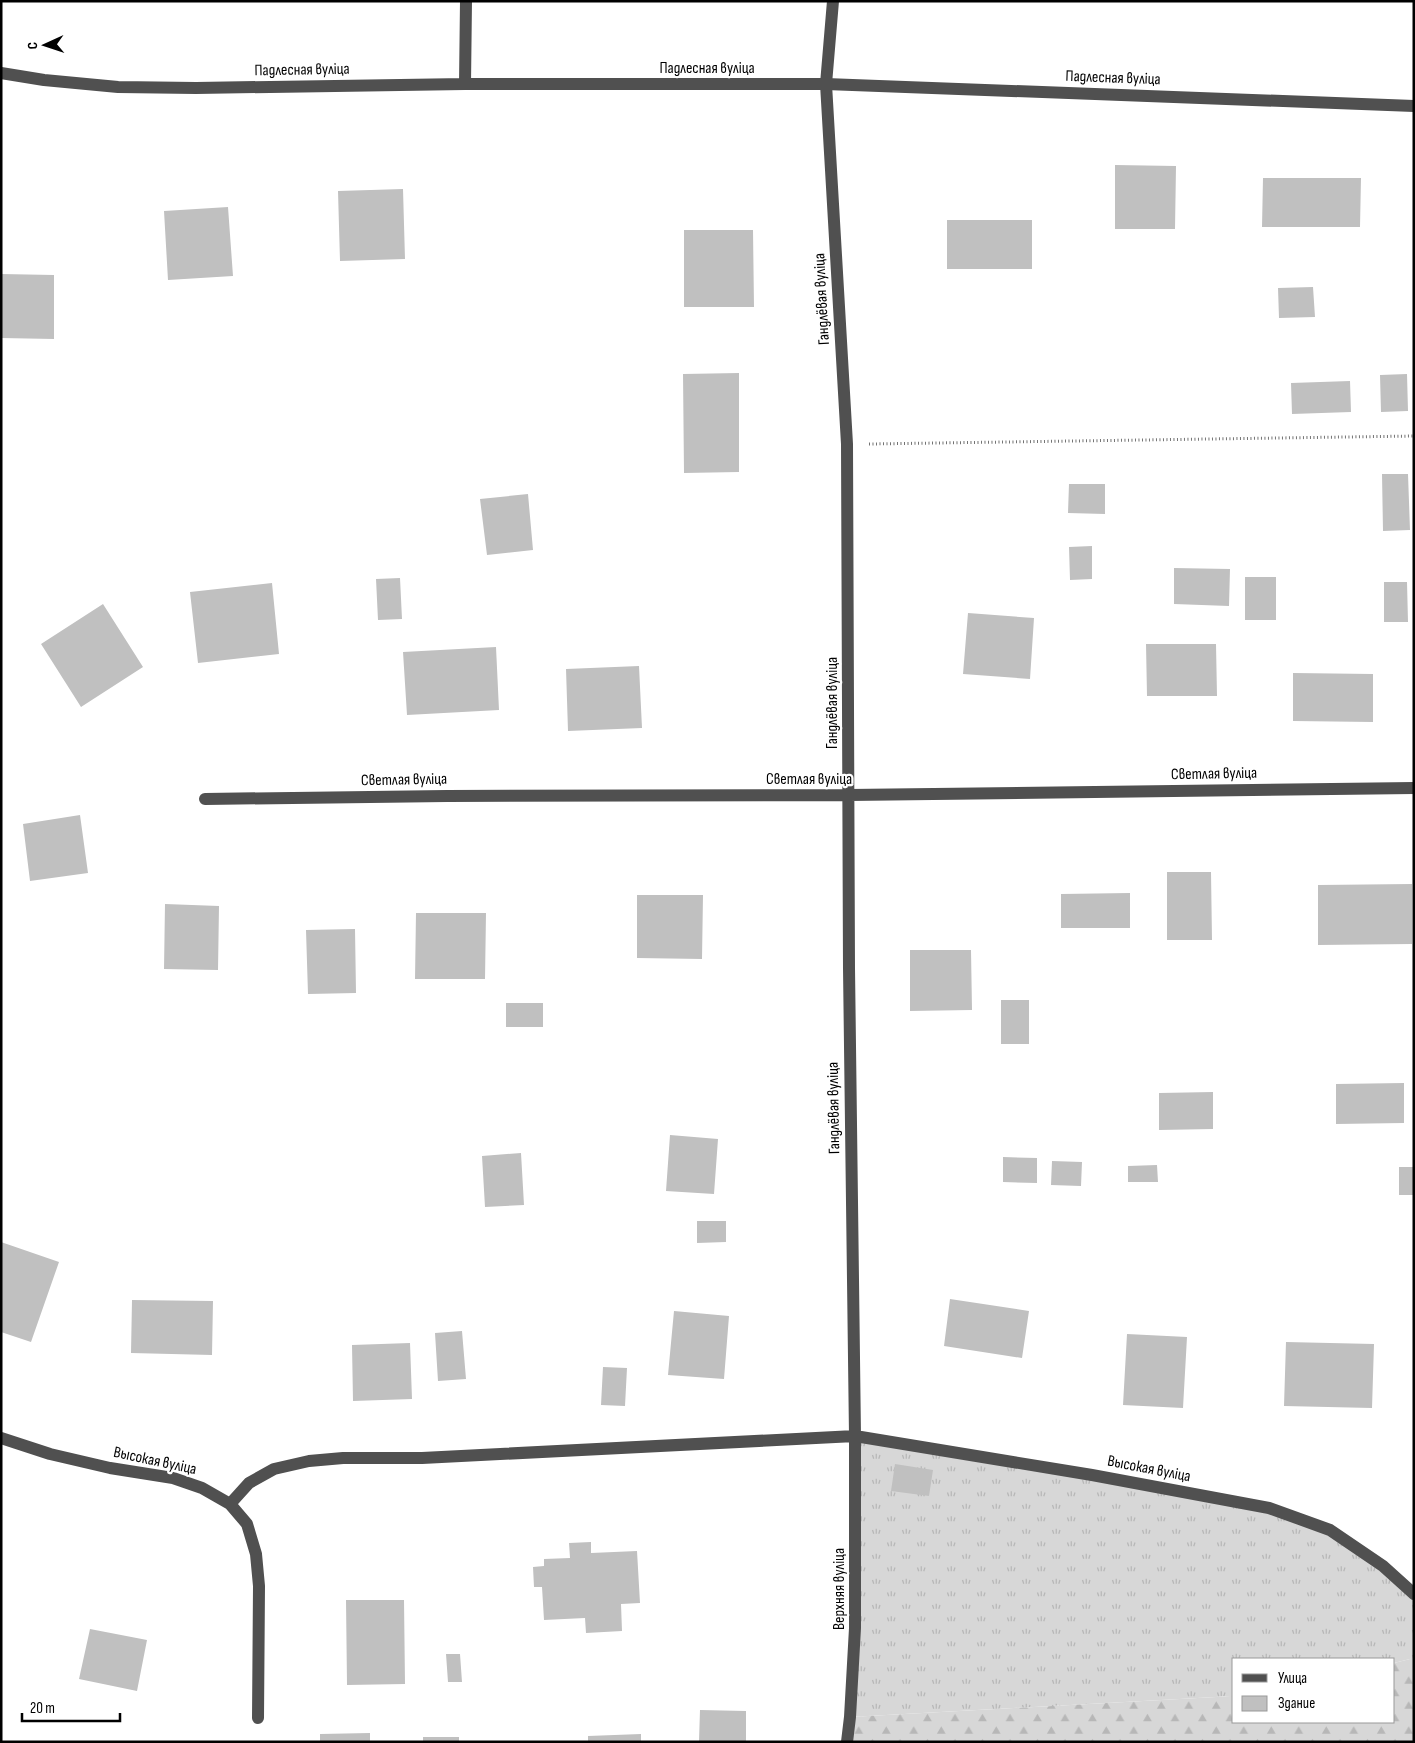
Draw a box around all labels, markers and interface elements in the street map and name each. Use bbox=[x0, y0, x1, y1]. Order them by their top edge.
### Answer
north arrow bbox=[20, 20, 70, 70]
text: С bbox=[24, 42, 41, 50]
street label: Падлесная вуліца bbox=[659, 59, 755, 78]
street label: Падлесная вуліца bbox=[254, 60, 350, 80]
street label: Падлесная вуліца bbox=[1065, 67, 1161, 89]
street label: Гандлёвая вуліца bbox=[810, 252, 834, 346]
street label: Гандлёвая вуліца bbox=[823, 657, 842, 749]
street label: Светлая вуліца bbox=[1171, 764, 1257, 784]
street label: Светлая вуліца bbox=[361, 770, 447, 790]
street label: Светлая вуліца bbox=[766, 770, 852, 789]
street label: Гандлёвая вуліца bbox=[824, 1062, 844, 1154]
street label: Высокая вуліца bbox=[112, 1443, 198, 1479]
street label: Высокая вуліца bbox=[1106, 1452, 1192, 1486]
street label: Верхняя вуліца bbox=[830, 1548, 849, 1630]
legend bbox=[1232, 1658, 1395, 1723]
text: Улица bbox=[1278, 1669, 1307, 1688]
scale bar bbox=[22, 1690, 120, 1722]
text: Здание bbox=[1278, 1694, 1315, 1713]
text: 20 m bbox=[30, 1699, 55, 1718]

